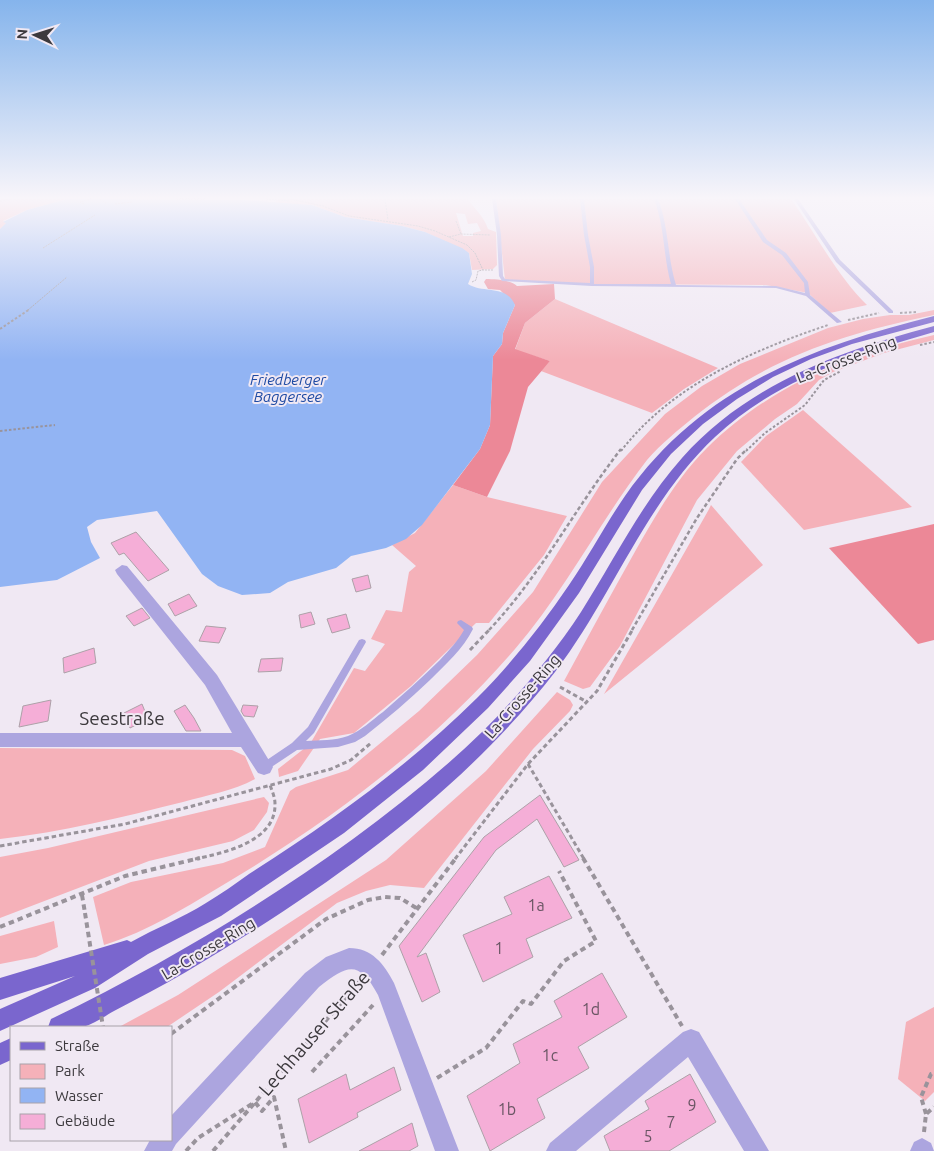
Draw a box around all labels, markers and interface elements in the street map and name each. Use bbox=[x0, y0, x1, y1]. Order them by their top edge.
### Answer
north arrow bbox=[10, 10, 60, 60]
text: N bbox=[14, 28, 30, 40]
street label: La-Crosse-Ring bbox=[793, 332, 899, 386]
water label: Friedberger Baggersee bbox=[250, 371, 327, 405]
street label: La-Crosse-Ring bbox=[480, 650, 564, 742]
street label: Seestraße bbox=[79, 707, 165, 729]
house number: 1a bbox=[527, 896, 545, 914]
street label: La-Crosse-Ring bbox=[158, 913, 258, 983]
house number: 1 bbox=[494, 939, 504, 957]
street label: Lechhauser Straße bbox=[254, 966, 374, 1100]
house number: 1d bbox=[582, 1000, 600, 1018]
legend bbox=[10, 1026, 172, 1141]
text: Straße bbox=[55, 1037, 99, 1054]
house number: 1c bbox=[542, 1046, 559, 1064]
text: Park bbox=[55, 1062, 85, 1079]
text: Wasser bbox=[55, 1087, 104, 1104]
house number: 9 bbox=[687, 1096, 697, 1114]
house number: 1b bbox=[498, 1100, 516, 1118]
text: Gebäude bbox=[55, 1112, 115, 1129]
house number: 7 bbox=[666, 1113, 676, 1131]
house number: 5 bbox=[643, 1127, 653, 1145]

